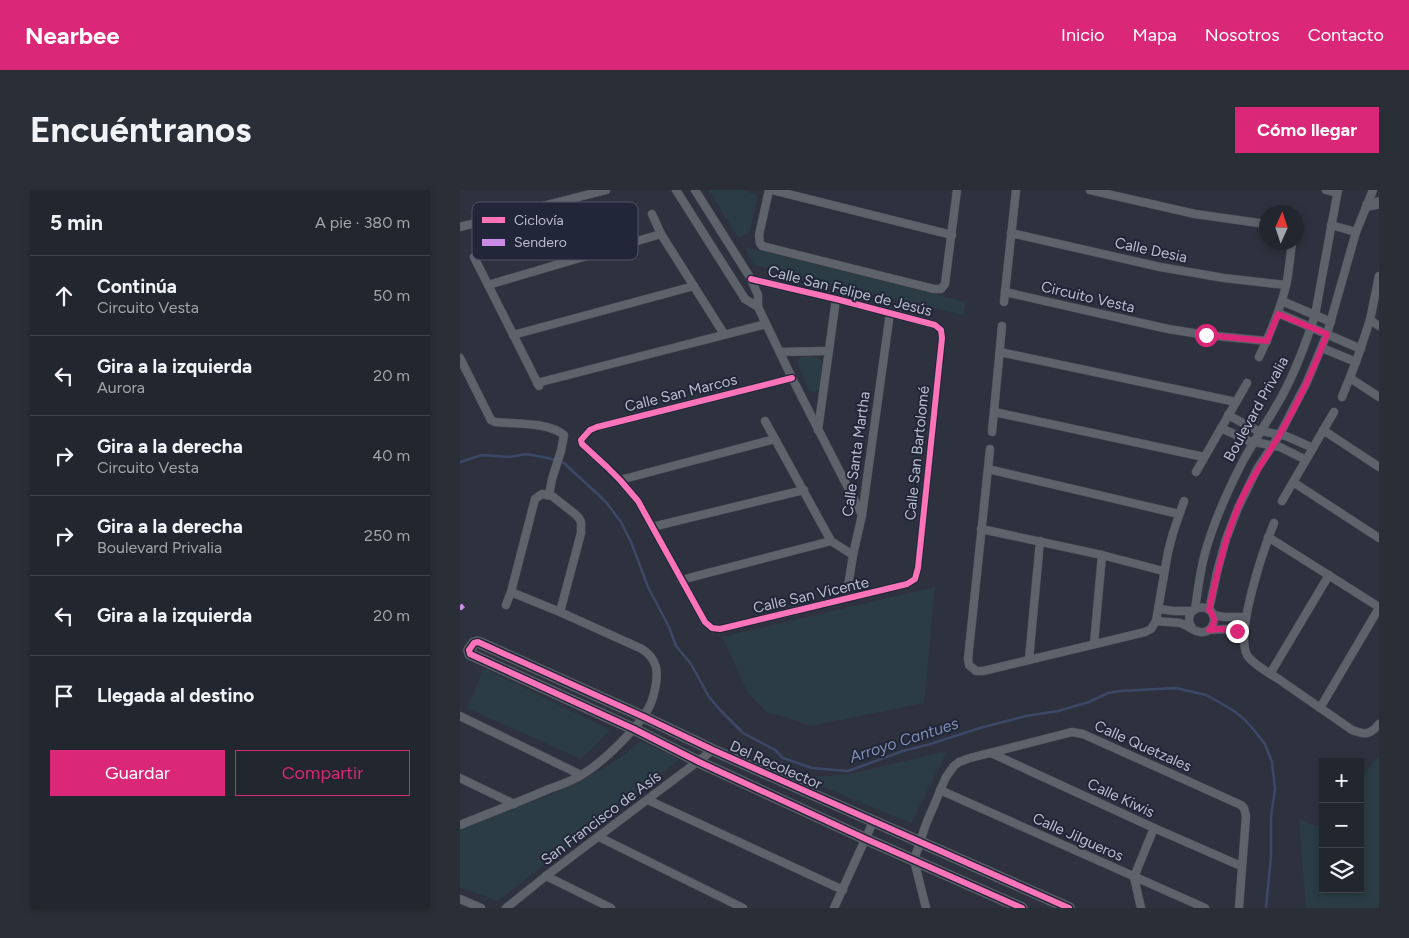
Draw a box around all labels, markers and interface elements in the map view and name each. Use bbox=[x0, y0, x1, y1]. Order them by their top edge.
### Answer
text: Nearbee bbox=[25, 21, 120, 50]
text: Inicio bbox=[1061, 24, 1105, 46]
text: Mapa bbox=[1133, 24, 1177, 46]
text: Nosotros bbox=[1205, 24, 1280, 46]
text: Contacto bbox=[1308, 24, 1384, 46]
button: Cómo llegar bbox=[1235, 107, 1379, 153]
text: Encuéntranos bbox=[30, 109, 251, 151]
legend bbox=[472, 202, 638, 260]
north arrow bbox=[1259, 205, 1304, 250]
text: 5 min bbox=[50, 210, 103, 235]
text: Ciclovía bbox=[514, 212, 564, 229]
text: A pie · 380 m bbox=[315, 213, 410, 232]
text: Sendero bbox=[514, 234, 567, 251]
street label: Calle Desia bbox=[1113, 234, 1189, 266]
street label: Calle San Felipe de Jesús bbox=[766, 262, 934, 320]
text: Continúa bbox=[97, 275, 177, 298]
street label: Circuito Vesta bbox=[1039, 277, 1137, 317]
icon: ahead bbox=[50, 282, 78, 310]
text: 50 m bbox=[373, 286, 410, 305]
text: Circuito Vesta bbox=[97, 298, 199, 317]
route start bbox=[1195, 324, 1218, 347]
street label: Boulevard Privalia bbox=[1220, 353, 1292, 465]
text: Gira a la izquierda bbox=[97, 355, 252, 378]
icon: left bbox=[50, 362, 78, 390]
text: 20 m bbox=[373, 366, 410, 385]
street label: Calle San Marcos bbox=[623, 370, 739, 416]
text: Aurora bbox=[97, 378, 145, 397]
street label: Calle San Bartolomé bbox=[901, 385, 933, 521]
street label: Calle Santa Martha bbox=[838, 390, 874, 518]
text: Gira a la derecha bbox=[97, 435, 243, 458]
icon: right bbox=[50, 442, 78, 470]
text: 40 m bbox=[372, 446, 410, 465]
text: Circuito Vesta bbox=[97, 458, 199, 477]
text: Gira a la derecha bbox=[97, 515, 243, 538]
icon: right bbox=[50, 522, 78, 550]
text: 250 m bbox=[364, 526, 410, 545]
text: Boulevard Privalia bbox=[97, 538, 222, 557]
street label: Calle San Vicente bbox=[751, 573, 871, 617]
icon: left bbox=[50, 602, 78, 630]
text: Gira a la izquierda bbox=[97, 604, 252, 627]
text: 20 m bbox=[373, 606, 410, 625]
route end bbox=[1226, 620, 1249, 643]
icon: arrive bbox=[50, 682, 78, 710]
text: Llegada al destino bbox=[97, 684, 254, 707]
water label: Arroyo Cantues bbox=[846, 713, 961, 767]
street label: Calle Quetzales bbox=[1092, 717, 1194, 775]
street label: Del Recolector bbox=[727, 737, 825, 793]
button: Guardar bbox=[50, 750, 225, 796]
button: Compartir bbox=[235, 750, 410, 796]
map controls bbox=[1319, 758, 1364, 893]
button: + bbox=[1319, 758, 1364, 803]
street label: San Francisco de Asís bbox=[538, 767, 664, 869]
street label: Calle Kiwis bbox=[1085, 775, 1157, 821]
button: − bbox=[1319, 803, 1364, 848]
street label: Calle Jilgueros bbox=[1030, 809, 1126, 865]
button: layers bbox=[1319, 848, 1364, 893]

